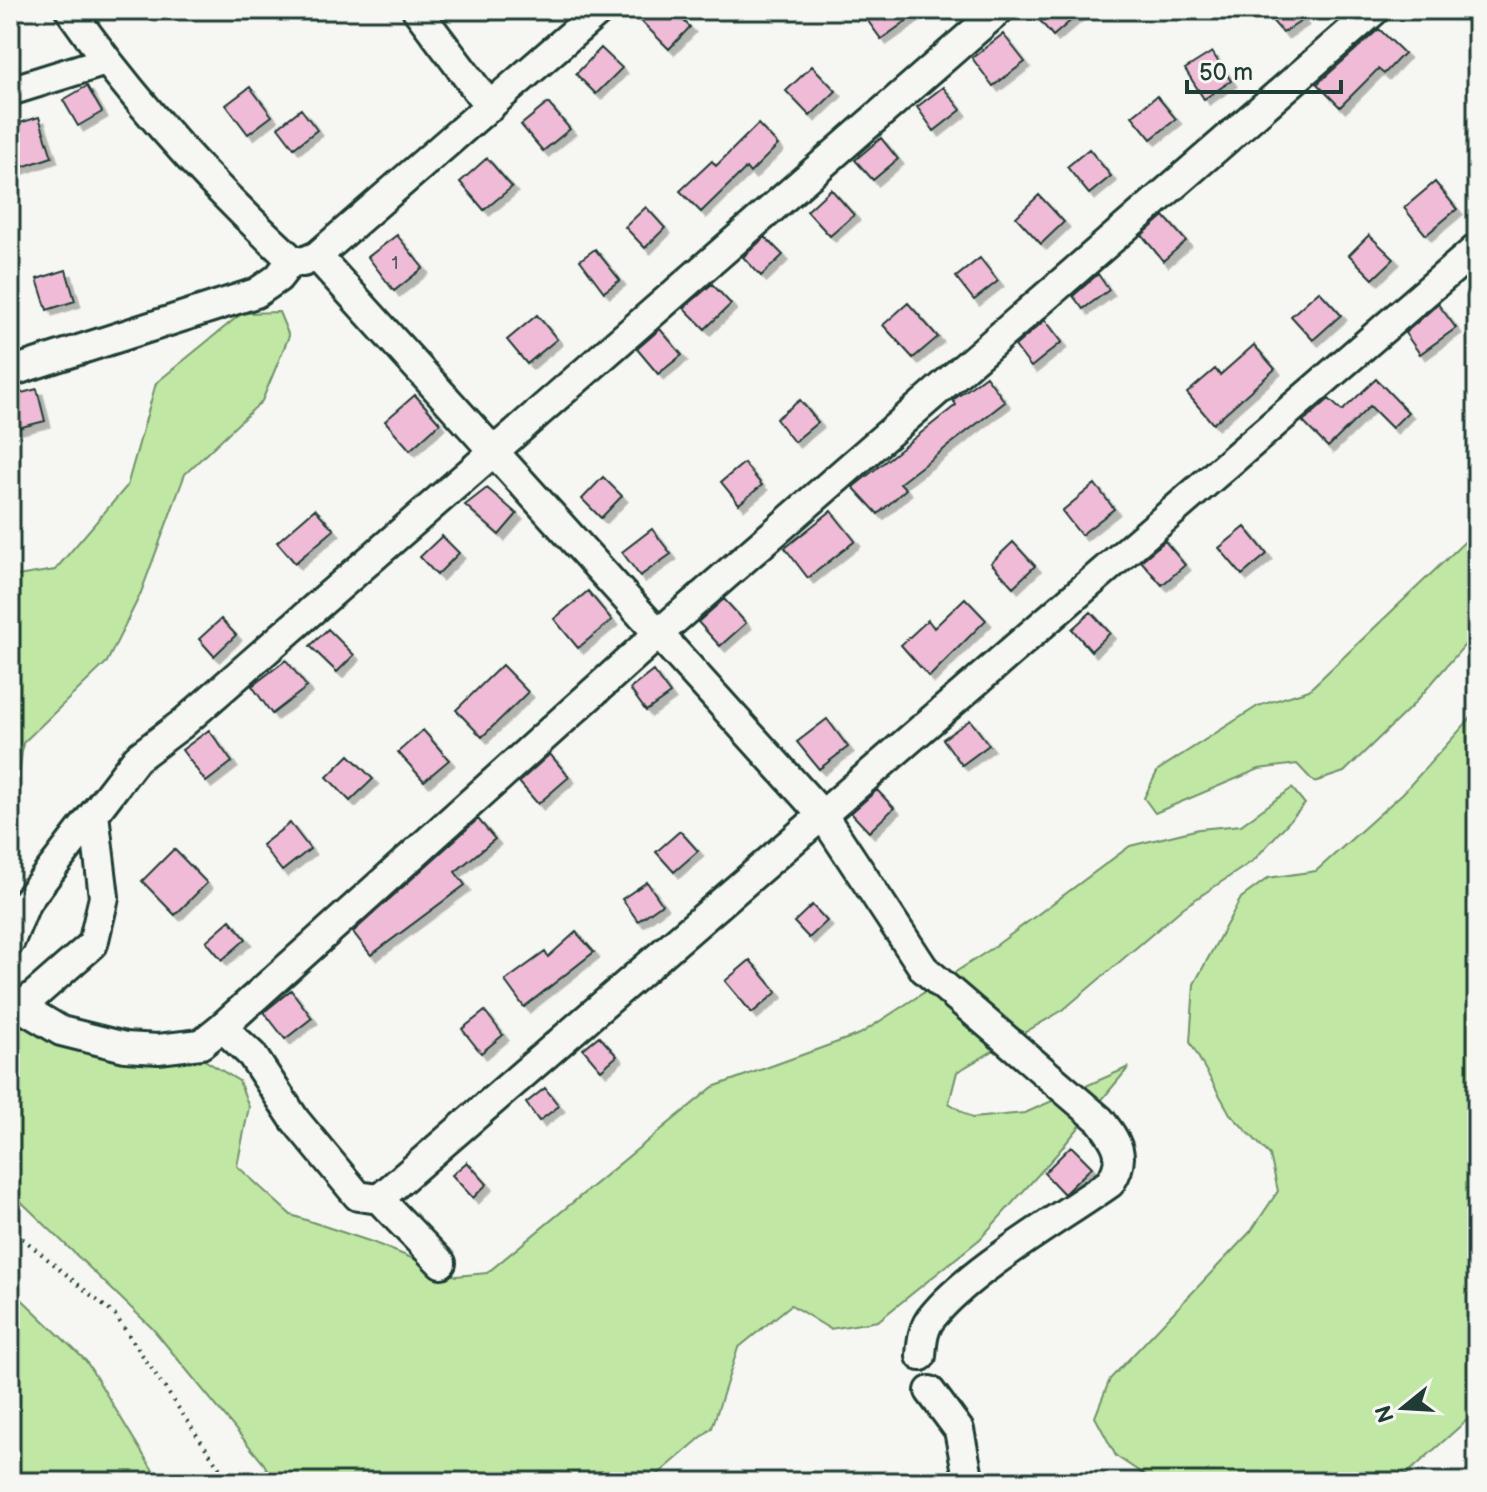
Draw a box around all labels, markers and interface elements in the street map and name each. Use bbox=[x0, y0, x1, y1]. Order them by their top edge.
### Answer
scale bar bbox=[1187, 44, 1341, 94]
text: 50 m bbox=[1199, 58, 1253, 87]
house number: 1 bbox=[392, 253, 398, 274]
north arrow bbox=[1363, 1368, 1443, 1448]
text: N bbox=[1370, 1402, 1401, 1426]

